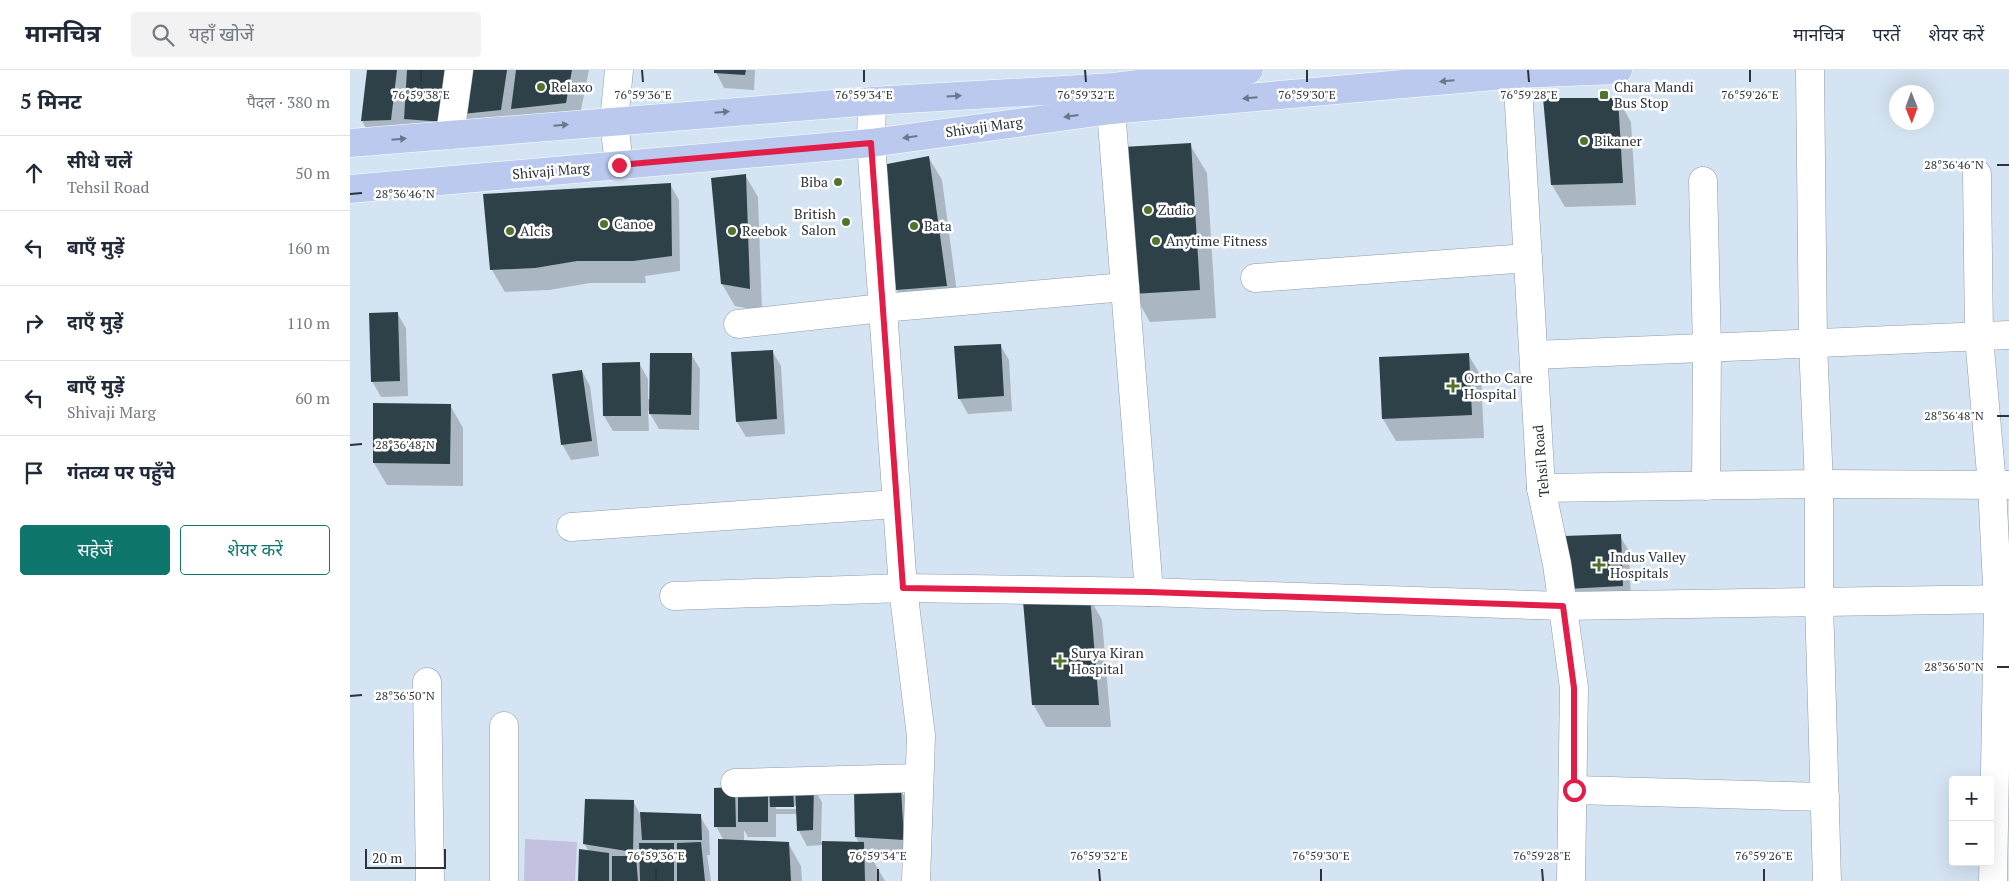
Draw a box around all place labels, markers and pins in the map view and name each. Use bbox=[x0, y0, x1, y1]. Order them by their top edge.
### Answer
place label: Relaxo bbox=[551, 77, 593, 96]
place label: Chara Mandi Bus Stop bbox=[1614, 77, 1694, 112]
marker: Relaxo bbox=[535, 81, 547, 93]
marker: Chara Mandi Bus Stop bbox=[1598, 89, 1610, 101]
place label: Bikaner bbox=[1594, 131, 1642, 150]
marker: Bikaner bbox=[1578, 135, 1590, 147]
place label: Biba bbox=[800, 172, 828, 191]
marker: Biba bbox=[832, 176, 844, 188]
place label: Zudio bbox=[1158, 200, 1195, 219]
place label: British Salon bbox=[794, 204, 837, 239]
marker: Zudio bbox=[1142, 204, 1154, 216]
place label: Canoe bbox=[614, 214, 653, 233]
marker: British Salon bbox=[840, 216, 852, 228]
place label: Bata bbox=[924, 216, 952, 235]
marker: Canoe bbox=[598, 218, 610, 230]
marker: Bata bbox=[908, 220, 920, 232]
place label: Alcis bbox=[520, 221, 551, 240]
place label: Reebok bbox=[742, 221, 788, 240]
marker: Alcis bbox=[504, 225, 516, 237]
marker: Reebok bbox=[726, 225, 738, 237]
place label: Anytime Fitness bbox=[1166, 231, 1267, 250]
marker: Anytime Fitness bbox=[1150, 235, 1162, 247]
place label: Ortho Care Hospital bbox=[1464, 368, 1533, 403]
marker: Ortho Care Hospital bbox=[1446, 379, 1460, 393]
place label: Indus Valley Hospitals bbox=[1610, 547, 1687, 582]
marker: Indus Valley Hospitals bbox=[1592, 558, 1606, 572]
place label: Surya Kiran Hospital bbox=[1071, 643, 1144, 678]
marker: Surya Kiran Hospital bbox=[1053, 654, 1067, 668]

